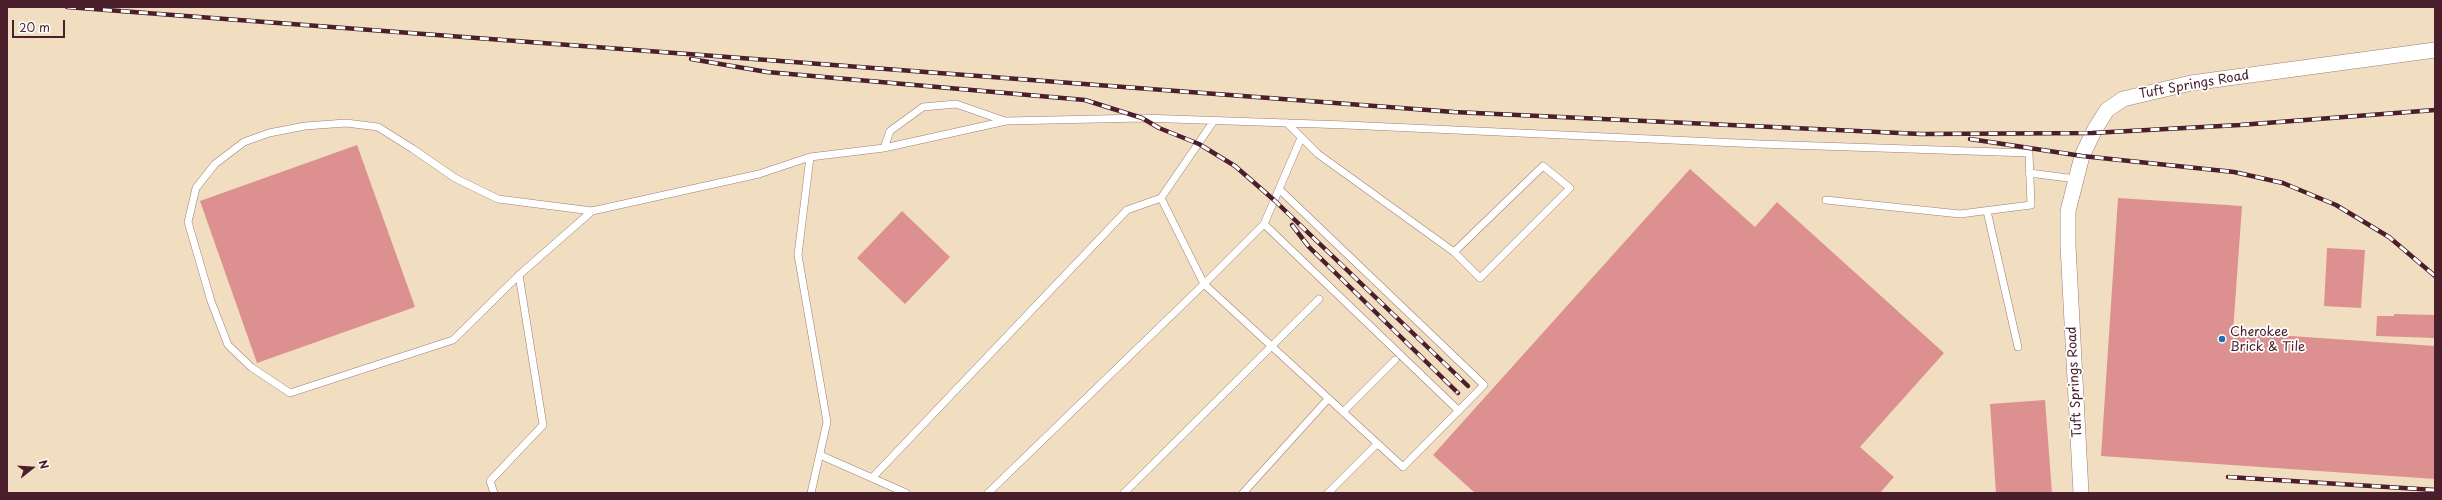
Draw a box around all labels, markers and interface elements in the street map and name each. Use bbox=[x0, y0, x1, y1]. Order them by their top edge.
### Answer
scale bar bbox=[14, 12, 67, 38]
text: 20 m bbox=[19, 18, 50, 36]
street label: Tuft Springs Road bbox=[2138, 68, 2250, 102]
place label: Cherokee Brick & Tile bbox=[2230, 324, 2305, 355]
street label: Tuft Springs Road bbox=[2064, 326, 2086, 438]
marker: Cherokee Brick & Tile bbox=[2217, 334, 2227, 344]
north arrow bbox=[12, 448, 52, 488]
text: N bbox=[35, 458, 53, 471]

